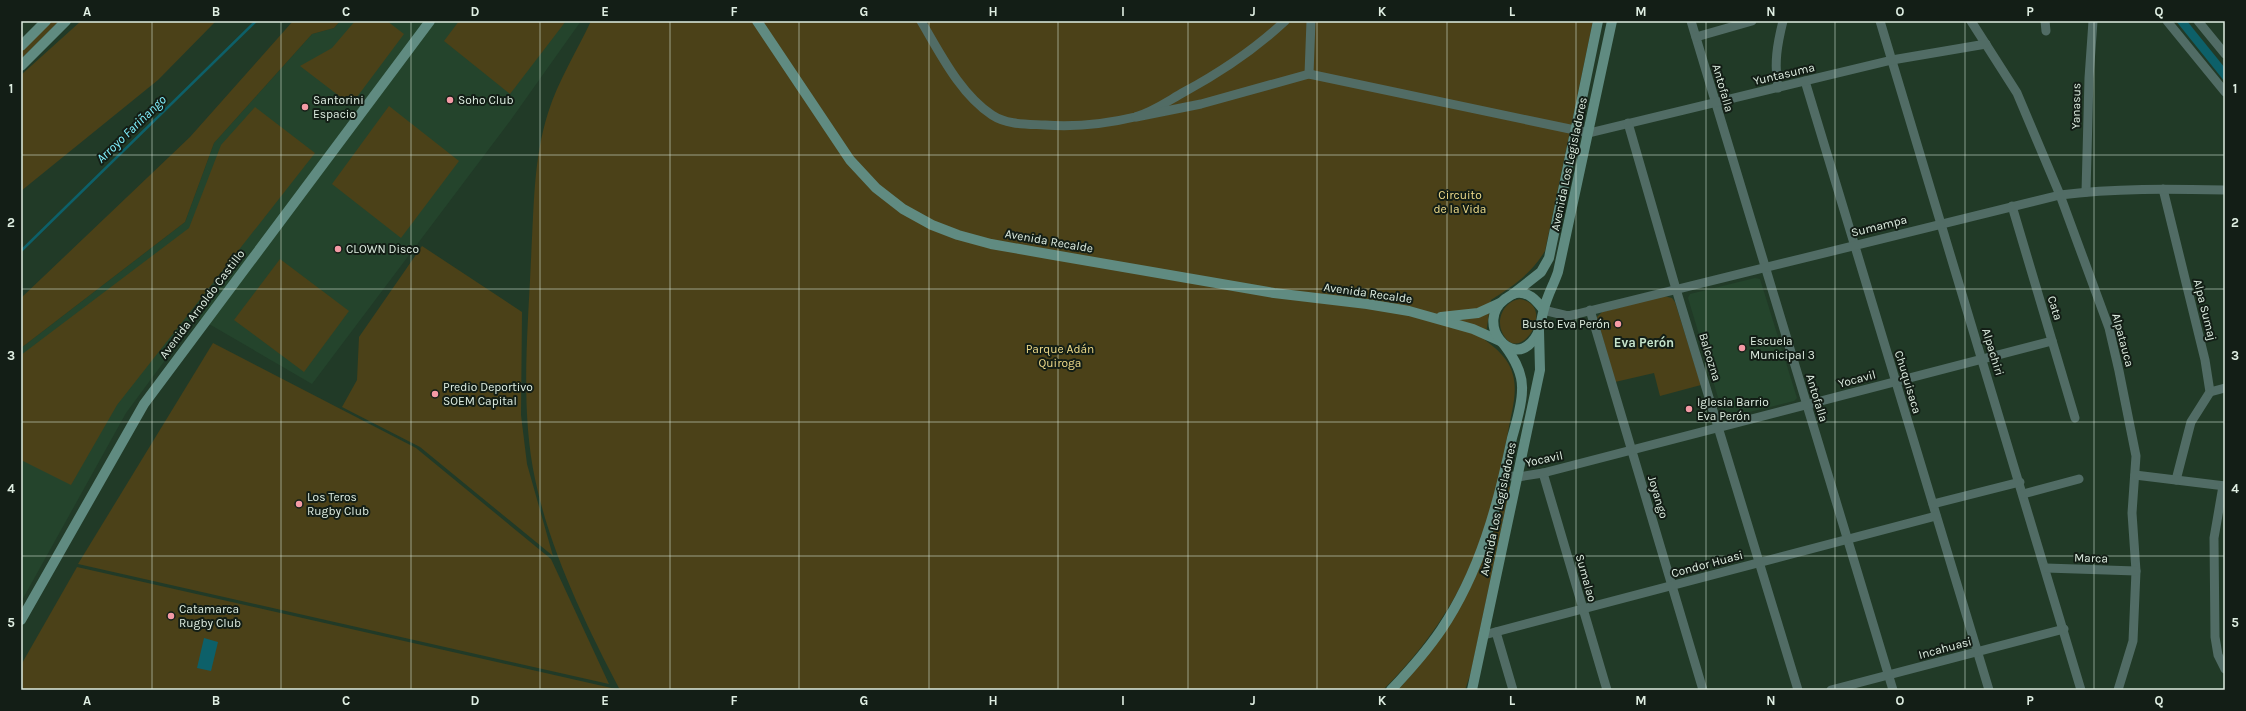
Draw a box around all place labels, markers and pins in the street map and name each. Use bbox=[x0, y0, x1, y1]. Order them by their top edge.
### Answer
place label: Santorini Espacio bbox=[313, 93, 364, 121]
place label: Soho Club bbox=[458, 93, 514, 107]
marker: Soho Club bbox=[445, 95, 455, 105]
marker: Santorini Espacio bbox=[300, 102, 310, 112]
place label: CLOWN Disco bbox=[346, 242, 419, 256]
marker: CLOWN Disco bbox=[333, 244, 343, 254]
place label: Busto Eva Perón bbox=[1522, 317, 1610, 331]
marker: Busto Eva Perón bbox=[1613, 319, 1623, 329]
place label: Escuela Municipal 3 bbox=[1750, 334, 1815, 362]
marker: Escuela Municipal 3 bbox=[1737, 343, 1747, 353]
place label: Predio Deportivo SOEM Capital bbox=[443, 380, 533, 408]
marker: Predio Deportivo SOEM Capital bbox=[430, 389, 440, 399]
place label: Iglesia Barrio Eva Perón bbox=[1697, 395, 1769, 423]
marker: Iglesia Barrio Eva Perón bbox=[1684, 404, 1694, 414]
place label: Los Teros Rugby Club bbox=[307, 490, 369, 518]
marker: Los Teros Rugby Club bbox=[294, 499, 304, 509]
place label: Catamarca Rugby Club bbox=[179, 602, 241, 630]
marker: Catamarca Rugby Club bbox=[166, 611, 176, 621]

